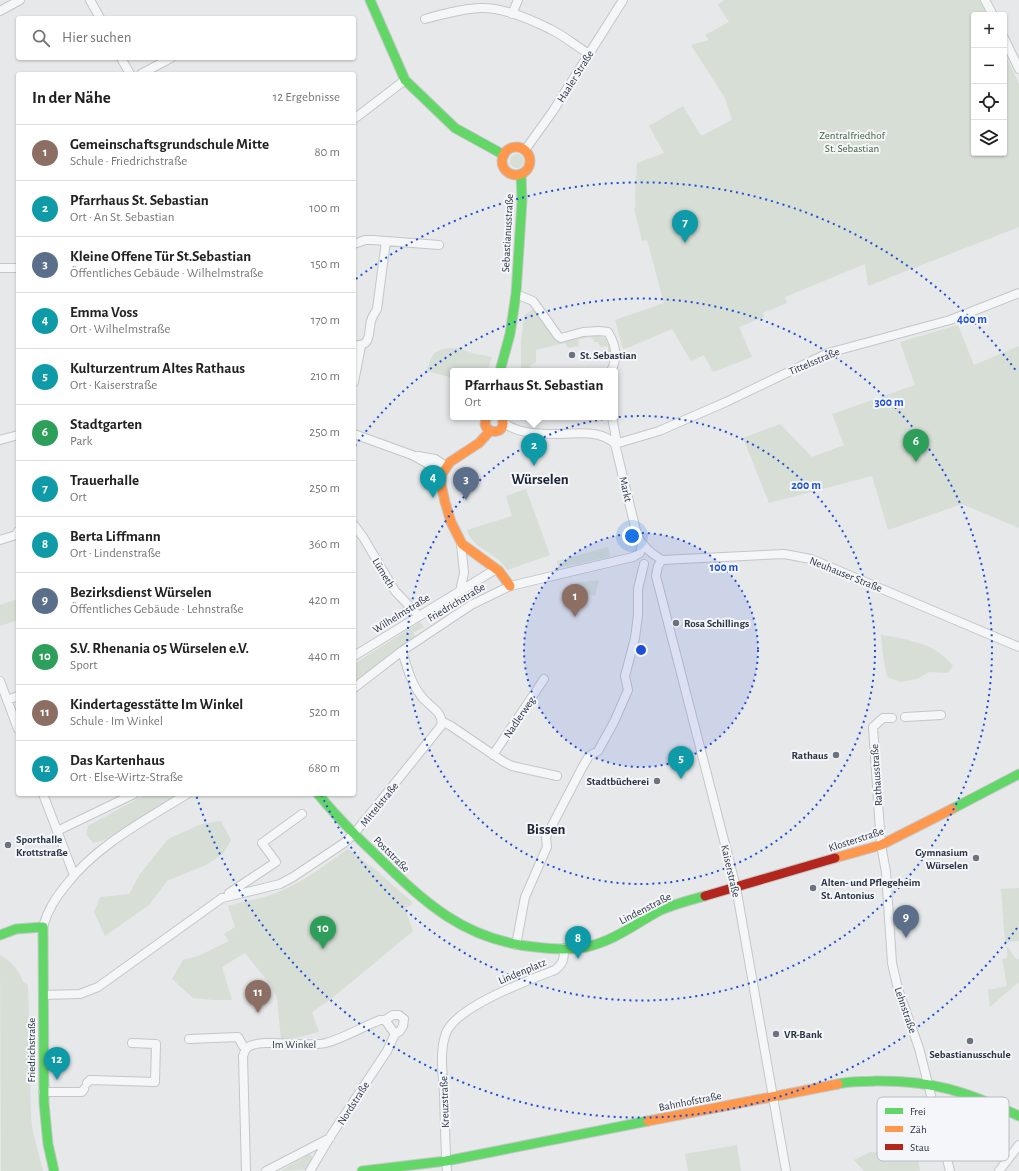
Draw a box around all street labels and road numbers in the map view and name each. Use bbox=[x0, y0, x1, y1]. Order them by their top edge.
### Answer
street label: Haaler Straße bbox=[555, 48, 596, 104]
street label: Sebastianusstraße bbox=[500, 193, 515, 273]
street label: Tittelsstraße bbox=[787, 346, 841, 377]
street label: Markt bbox=[617, 475, 634, 503]
street label: Neuhauser Straße bbox=[808, 555, 884, 594]
street label: Lümeth bbox=[370, 556, 397, 590]
street label: Friedrichstraße bbox=[426, 581, 487, 624]
street label: Wilhelmstraße bbox=[371, 592, 432, 635]
street label: Nadlerweg bbox=[502, 694, 538, 740]
street label: Rathausstraße bbox=[869, 744, 884, 806]
street label: Mittelstraße bbox=[358, 780, 400, 828]
street label: Klosterstraße bbox=[827, 825, 885, 854]
street label: Poststraße bbox=[372, 834, 412, 874]
street label: Kaiserstraße bbox=[719, 844, 742, 898]
street label: Lindenstraße bbox=[617, 891, 673, 926]
street label: Lindenplatz bbox=[497, 956, 548, 986]
street label: Lehnstraße bbox=[893, 986, 919, 1035]
street label: Friedrichstraße bbox=[26, 1018, 37, 1082]
street label: Im Winkel bbox=[272, 1039, 316, 1050]
street label: Kreuzstraße bbox=[438, 1076, 451, 1128]
street label: Nordstraße bbox=[335, 1080, 371, 1127]
street label: Bahnhofstraße bbox=[658, 1090, 722, 1113]

